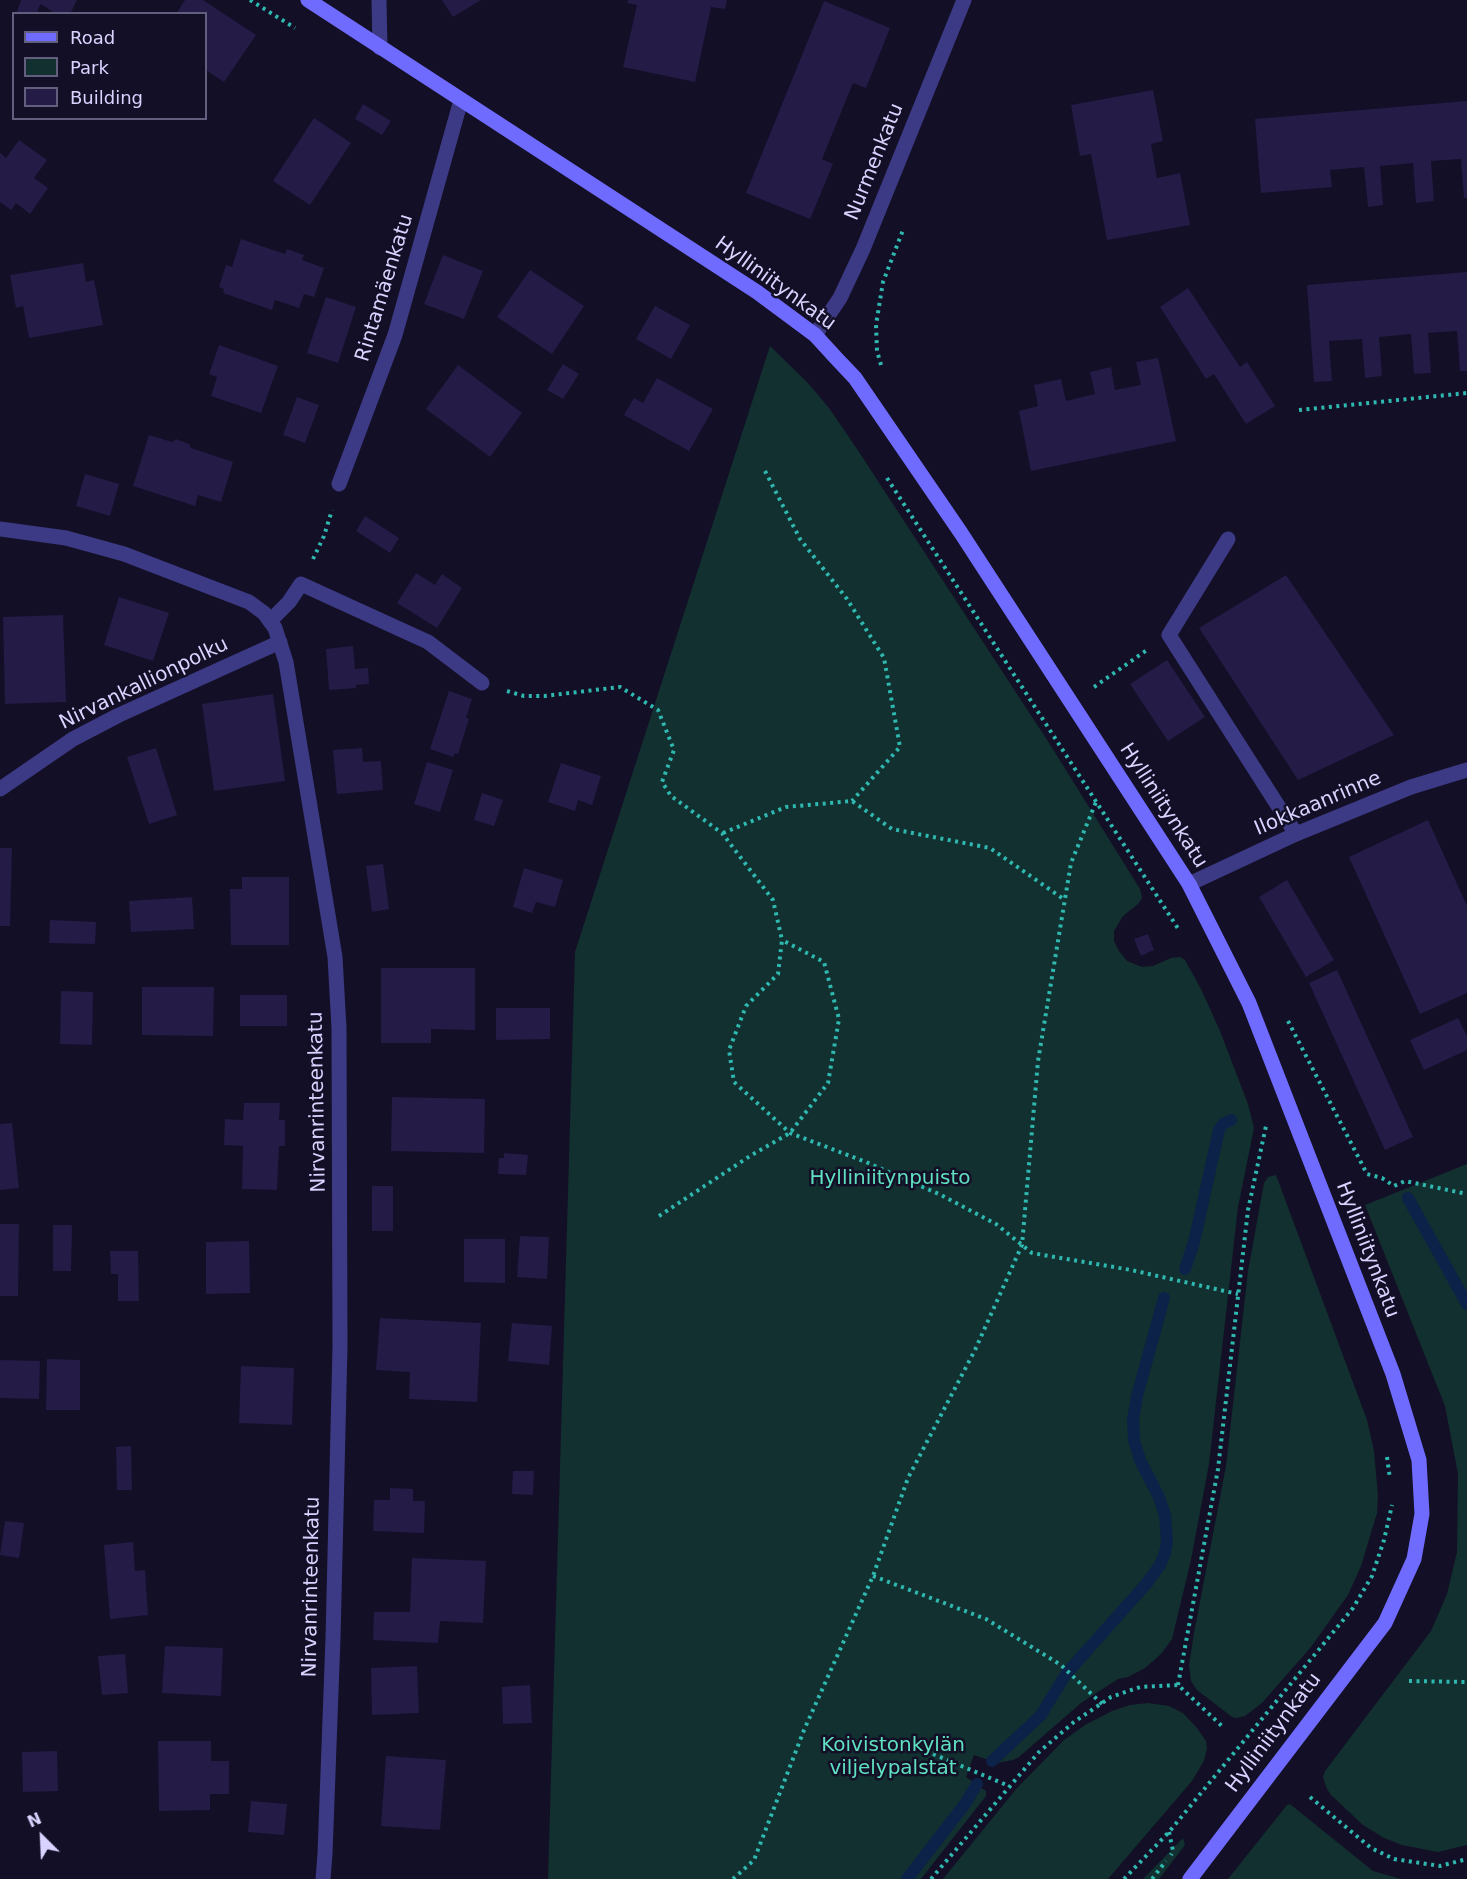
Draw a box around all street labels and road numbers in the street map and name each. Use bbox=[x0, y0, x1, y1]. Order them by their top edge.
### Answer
street label: Nurmenkatu bbox=[841, 100, 909, 224]
street label: Rintamäenkatu bbox=[351, 211, 419, 365]
street label: Hylliniitynkatu bbox=[710, 232, 840, 336]
street label: Nirvankallionpolku bbox=[56, 633, 232, 735]
street label: Hylliniitynkatu bbox=[1114, 739, 1212, 873]
street label: Ilokkaanrinne bbox=[1251, 767, 1385, 841]
street label: Nirvanrinteenkatu bbox=[304, 1011, 332, 1193]
street label: Hylliniitynkatu bbox=[1330, 1179, 1404, 1321]
street label: Nirvanrinteenkatu bbox=[298, 1496, 326, 1678]
street label: Hylliniitynkatu bbox=[1221, 1668, 1327, 1798]

